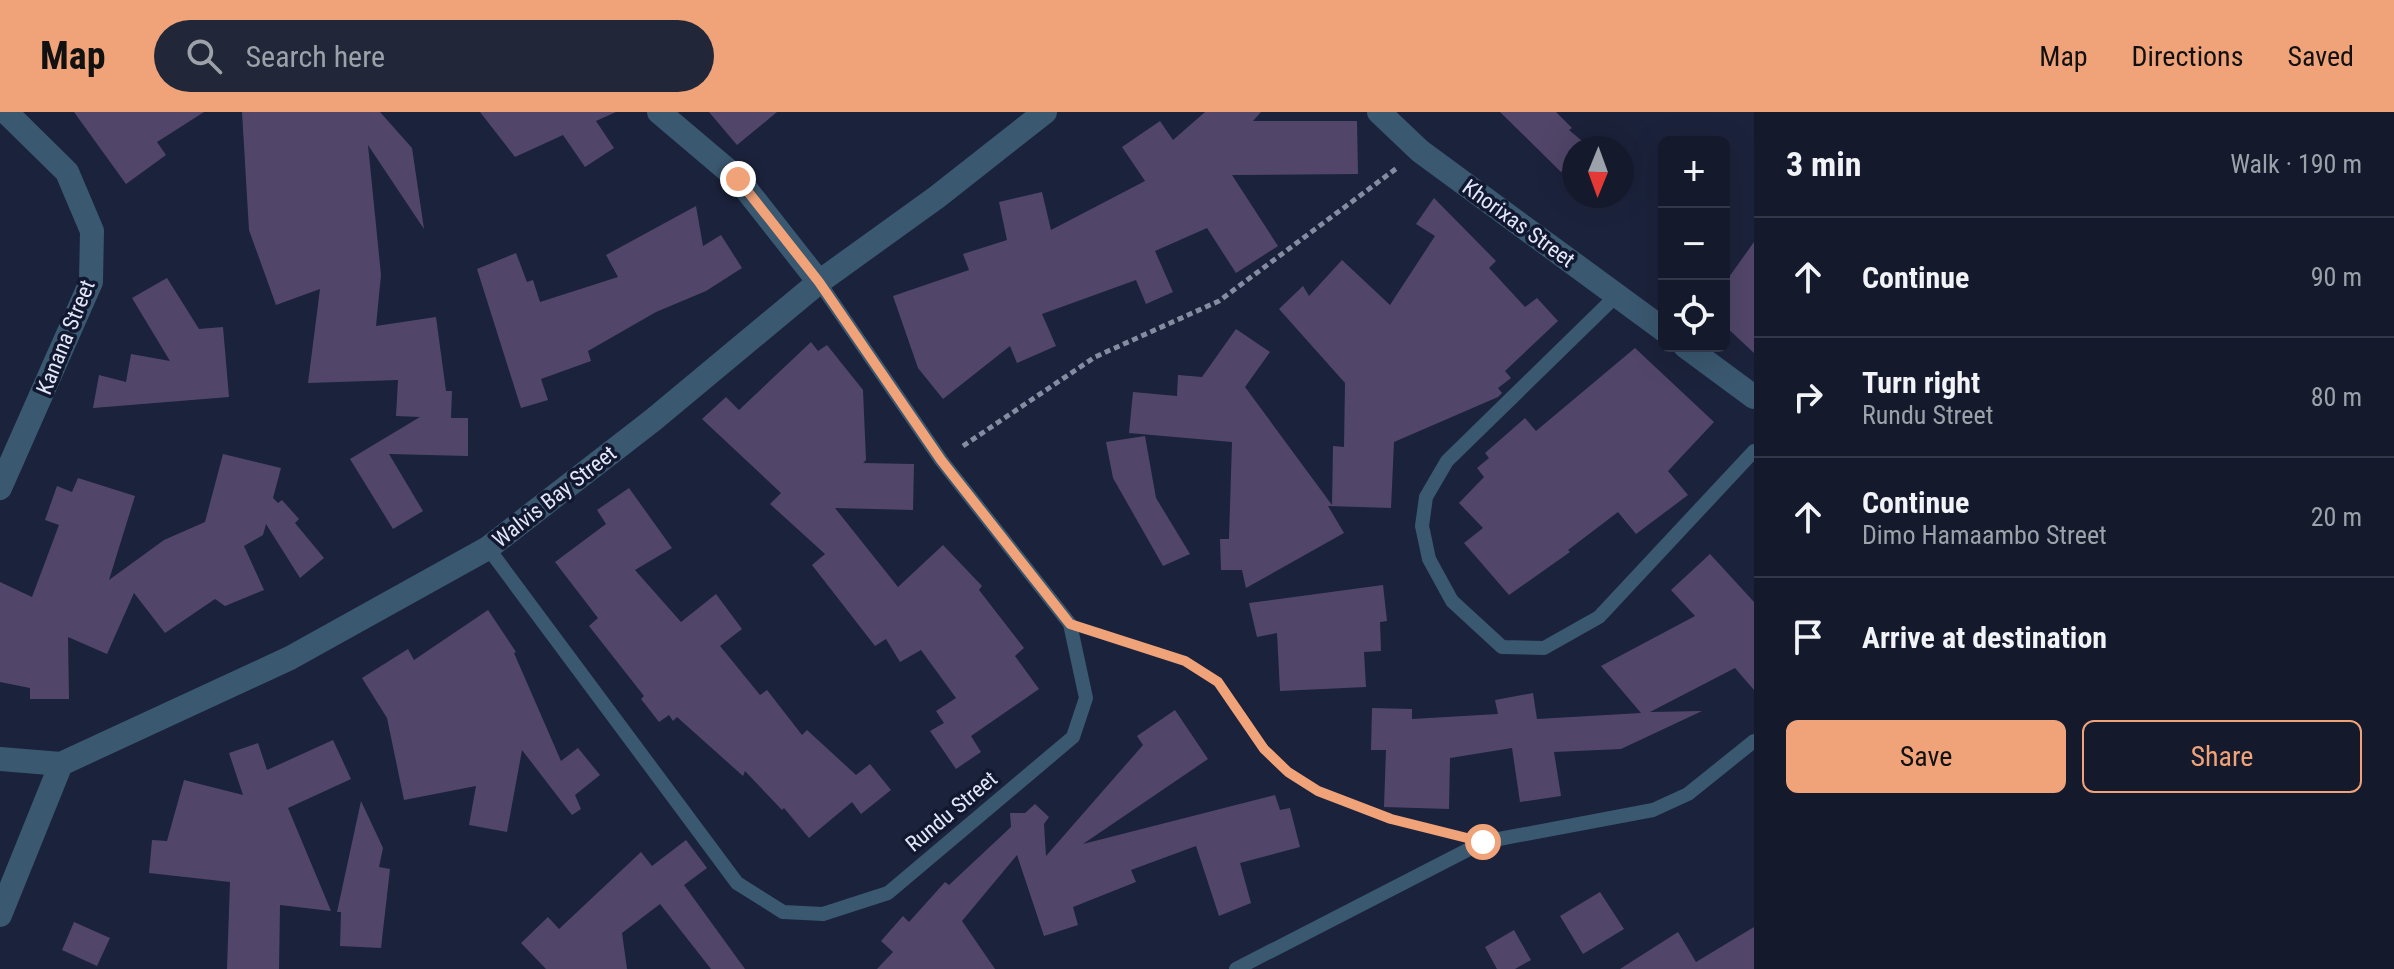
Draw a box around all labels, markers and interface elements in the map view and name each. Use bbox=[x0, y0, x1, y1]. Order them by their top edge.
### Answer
search box bbox=[154, 20, 714, 92]
text: Map bbox=[40, 34, 106, 78]
icon: search bbox=[182, 34, 226, 78]
text: Search here bbox=[246, 39, 385, 74]
text: Map bbox=[2039, 40, 2088, 73]
text: Directions bbox=[2132, 40, 2243, 73]
text: Saved bbox=[2287, 40, 2354, 73]
north arrow bbox=[1562, 136, 1634, 208]
map controls bbox=[1658, 136, 1730, 352]
button: + bbox=[1658, 136, 1730, 208]
text: 3 min bbox=[1786, 144, 1862, 184]
text: Walk · 190 m bbox=[2230, 149, 2362, 179]
route end bbox=[720, 161, 756, 197]
street label: Khorixas Street bbox=[1458, 174, 1580, 272]
button: − bbox=[1658, 208, 1730, 280]
icon: ahead bbox=[1786, 255, 1830, 299]
text: Continue bbox=[1862, 260, 1969, 295]
text: 90 m bbox=[2311, 262, 2362, 292]
street label: Kanana Street bbox=[31, 276, 100, 398]
button: locate bbox=[1658, 280, 1730, 352]
text: Turn right bbox=[1862, 365, 1980, 400]
icon: right bbox=[1786, 375, 1830, 419]
text: 80 m bbox=[2311, 382, 2362, 412]
text: Rundu Street bbox=[1862, 400, 1993, 430]
street label: Walvis Bay Street bbox=[488, 440, 621, 552]
text: Continue bbox=[1862, 485, 1969, 520]
icon: ahead bbox=[1786, 495, 1830, 539]
text: 20 m bbox=[2311, 502, 2362, 532]
text: Dimo Hamaambo Street bbox=[1862, 520, 2107, 550]
icon: arrive bbox=[1786, 615, 1830, 659]
text: Arrive at destination bbox=[1862, 620, 2107, 655]
button: Save bbox=[1786, 720, 2066, 793]
button: Share bbox=[2082, 720, 2362, 793]
street label: Rundu Street bbox=[901, 766, 1002, 857]
route start bbox=[1465, 824, 1501, 860]

